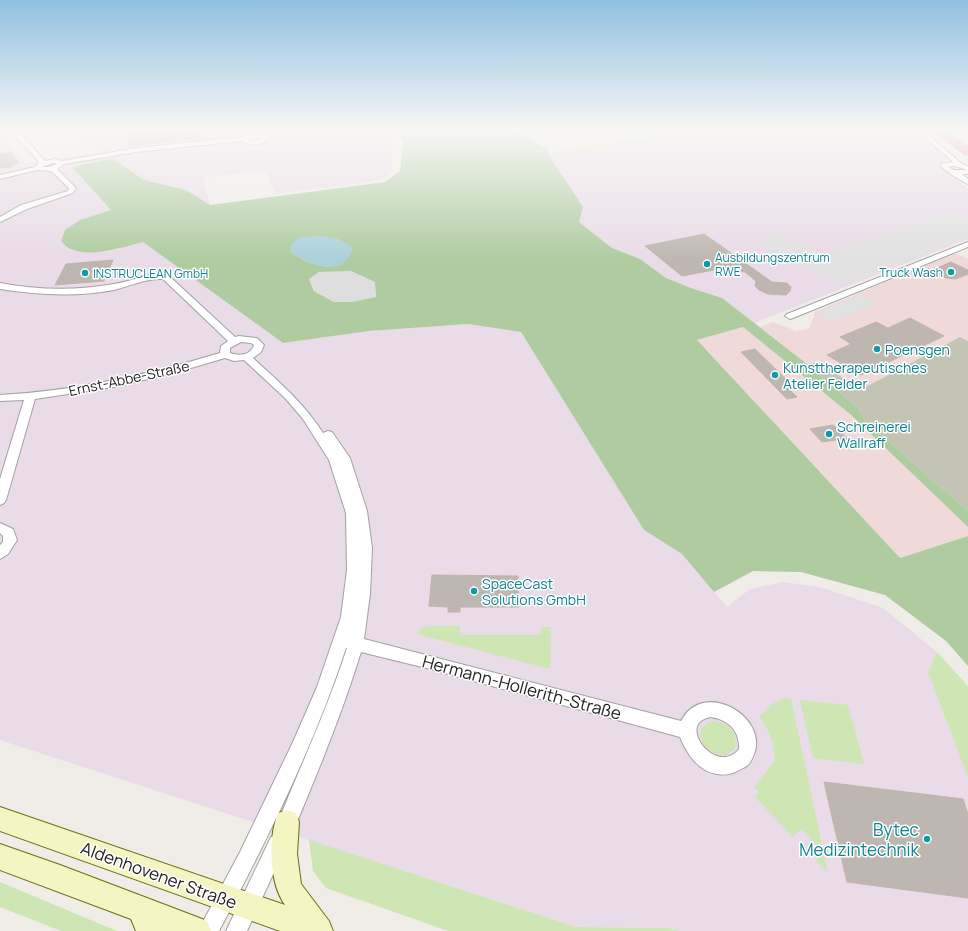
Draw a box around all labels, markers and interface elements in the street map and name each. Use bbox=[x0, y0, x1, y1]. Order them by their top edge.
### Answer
place label: Ausbildungszentrum RWE bbox=[715, 249, 830, 280]
marker: Ausbildungszentrum RWE bbox=[702, 259, 712, 269]
place label: Truck Wash bbox=[879, 264, 943, 281]
place label: INSTRUCLEAN GmbH bbox=[93, 265, 208, 282]
marker: Truck Wash bbox=[946, 267, 956, 277]
marker: INSTRUCLEAN GmbH bbox=[80, 268, 90, 278]
place label: Poensgen bbox=[885, 340, 950, 359]
marker: Poensgen bbox=[872, 344, 882, 354]
street label: Ernst-Abbe-Straße bbox=[67, 356, 191, 400]
place label: Kunsttherapeutisches Atelier Felder bbox=[783, 358, 927, 393]
marker: Kunsttherapeutisches Atelier Felder bbox=[770, 370, 780, 380]
place label: Schreinerei Wallraff bbox=[837, 417, 911, 452]
marker: Schreinerei Wallraff bbox=[824, 429, 834, 439]
place label: SpaceCast Solutions GmbH bbox=[482, 574, 586, 609]
marker: SpaceCast Solutions GmbH bbox=[469, 586, 479, 596]
street label: Hermann-Hollerith-Straße bbox=[420, 649, 624, 725]
place label: Bytec Medizintechnik bbox=[799, 818, 920, 861]
marker: Bytec Medizintechnik bbox=[922, 834, 932, 844]
street label: Aldenhovener Straße bbox=[78, 836, 240, 914]

